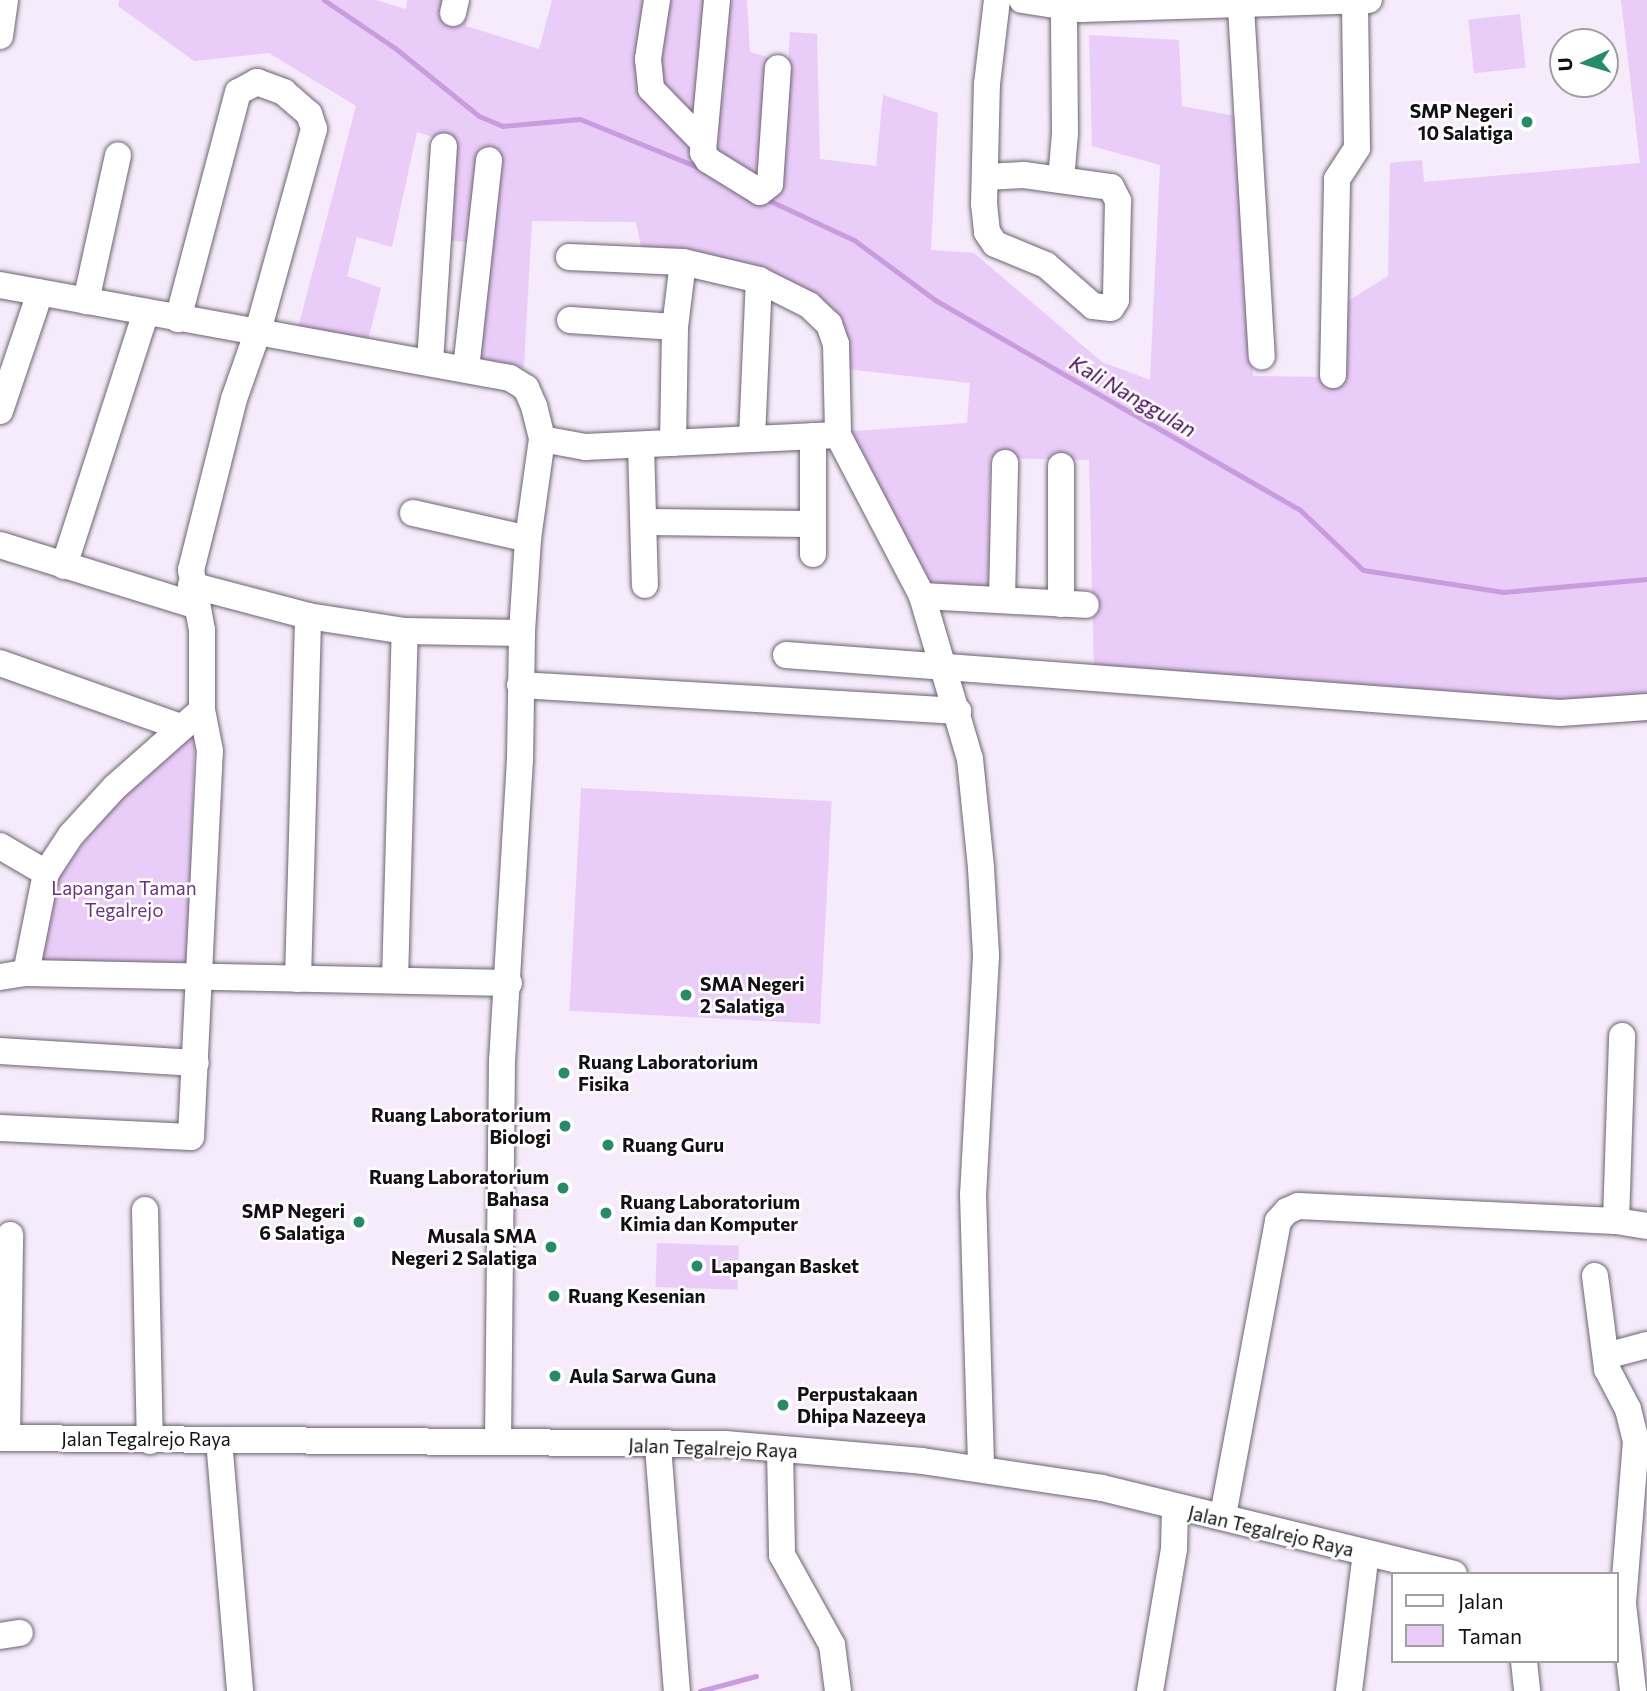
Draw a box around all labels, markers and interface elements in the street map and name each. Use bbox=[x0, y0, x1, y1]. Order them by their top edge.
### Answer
north arrow bbox=[1549, 28, 1619, 98]
text: U bbox=[1553, 57, 1577, 72]
place label: SMP Negeri 10 Salatiga bbox=[1410, 100, 1513, 144]
marker: SMP Negeri 10 Salatiga bbox=[1519, 114, 1535, 130]
water label: Kali Nanggulan bbox=[1065, 350, 1201, 442]
park label: Lapangan Taman Tegalrejo bbox=[51, 877, 197, 921]
place label: SMA Negeri 2 Salatiga bbox=[700, 973, 805, 1017]
marker: SMA Negeri 2 Salatiga bbox=[678, 987, 694, 1003]
place label: Ruang Laboratorium Fisika bbox=[578, 1051, 758, 1095]
marker: Ruang Laboratorium Fisika bbox=[556, 1065, 572, 1081]
place label: Ruang Laboratorium Biologi bbox=[371, 1104, 551, 1148]
marker: Ruang Laboratorium Biologi bbox=[557, 1118, 573, 1134]
place label: Ruang Guru bbox=[622, 1134, 724, 1156]
marker: Ruang Guru bbox=[600, 1137, 616, 1153]
place label: Ruang Laboratorium Bahasa bbox=[369, 1166, 549, 1210]
marker: Ruang Laboratorium Bahasa bbox=[555, 1180, 571, 1196]
place label: Ruang Laboratorium Kimia dan Komputer bbox=[620, 1191, 800, 1235]
place label: SMP Negeri 6 Salatiga bbox=[242, 1200, 345, 1244]
marker: Ruang Laboratorium Kimia dan Komputer bbox=[598, 1205, 614, 1221]
marker: SMP Negeri 6 Salatiga bbox=[351, 1214, 367, 1230]
place label: Musala SMA Negeri 2 Salatiga bbox=[391, 1225, 537, 1269]
marker: Musala SMA Negeri 2 Salatiga bbox=[543, 1239, 559, 1255]
place label: Lapangan Basket bbox=[711, 1255, 859, 1277]
marker: Lapangan Basket bbox=[689, 1258, 705, 1274]
place label: Ruang Kesenian bbox=[568, 1285, 705, 1307]
marker: Ruang Kesenian bbox=[546, 1288, 562, 1304]
place label: Aula Sarwa Guna bbox=[569, 1365, 716, 1387]
marker: Aula Sarwa Guna bbox=[547, 1368, 563, 1384]
place label: Perpustakaan Dhipa Nazeeya bbox=[797, 1383, 926, 1427]
marker: Perpustakaan Dhipa Nazeeya bbox=[775, 1397, 791, 1413]
street label: Jalan Tegalrejo Raya bbox=[61, 1428, 231, 1450]
street label: Jalan Tegalrejo Raya bbox=[628, 1434, 798, 1462]
street label: Jalan Tegalrejo Raya bbox=[1186, 1501, 1356, 1561]
legend bbox=[1392, 1572, 1619, 1663]
text: Jalan bbox=[1458, 1588, 1503, 1613]
text: Taman bbox=[1458, 1623, 1522, 1648]

